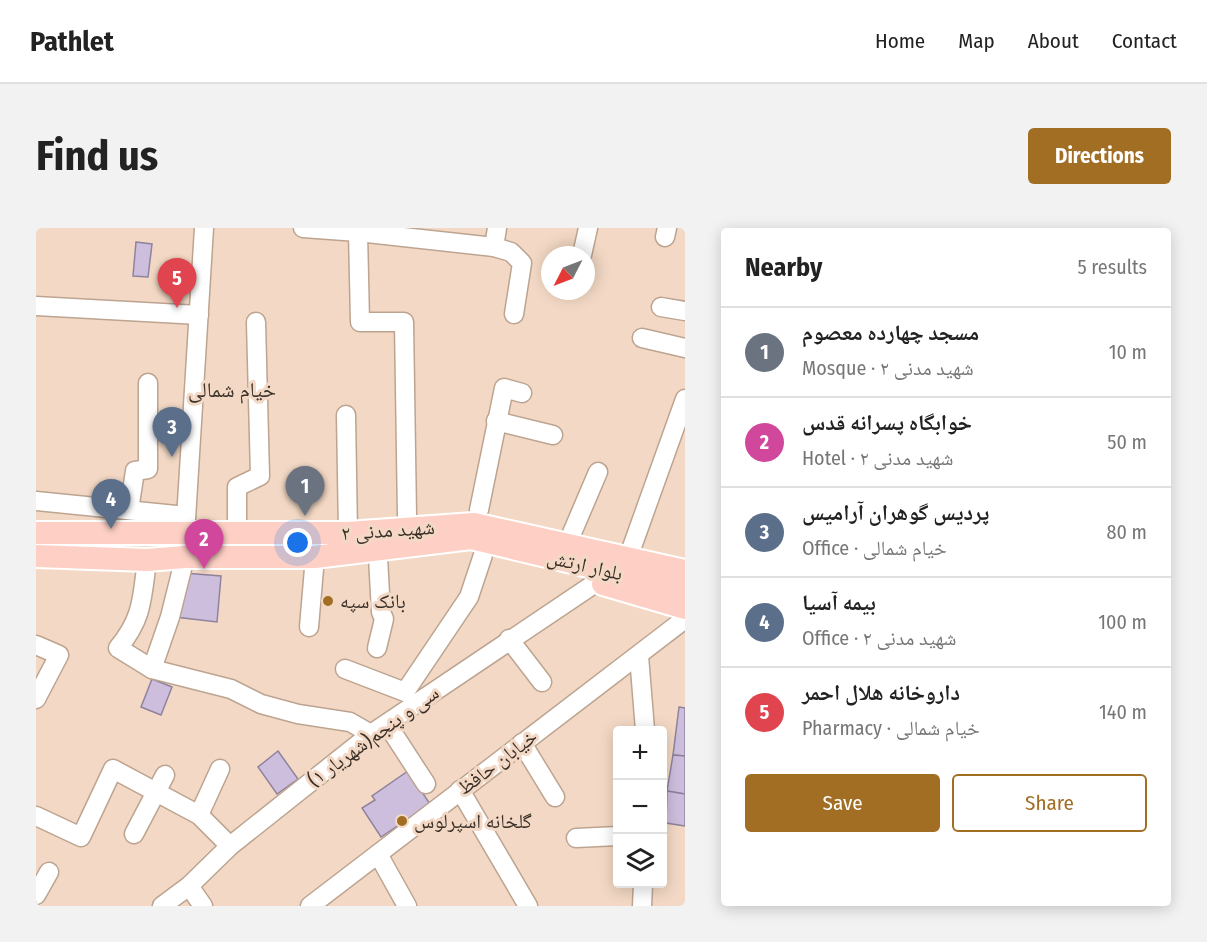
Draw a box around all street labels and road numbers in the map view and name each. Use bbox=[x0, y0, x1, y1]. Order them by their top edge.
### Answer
street label: شهید مدنی ۲ bbox=[340, 515, 436, 545]
street label: بلوار ارتش bbox=[545, 545, 625, 585]
street label: سی و پنجم(شهریار ۱) bbox=[303, 680, 444, 793]
street label: خیابان حافظ bbox=[452, 724, 542, 800]

